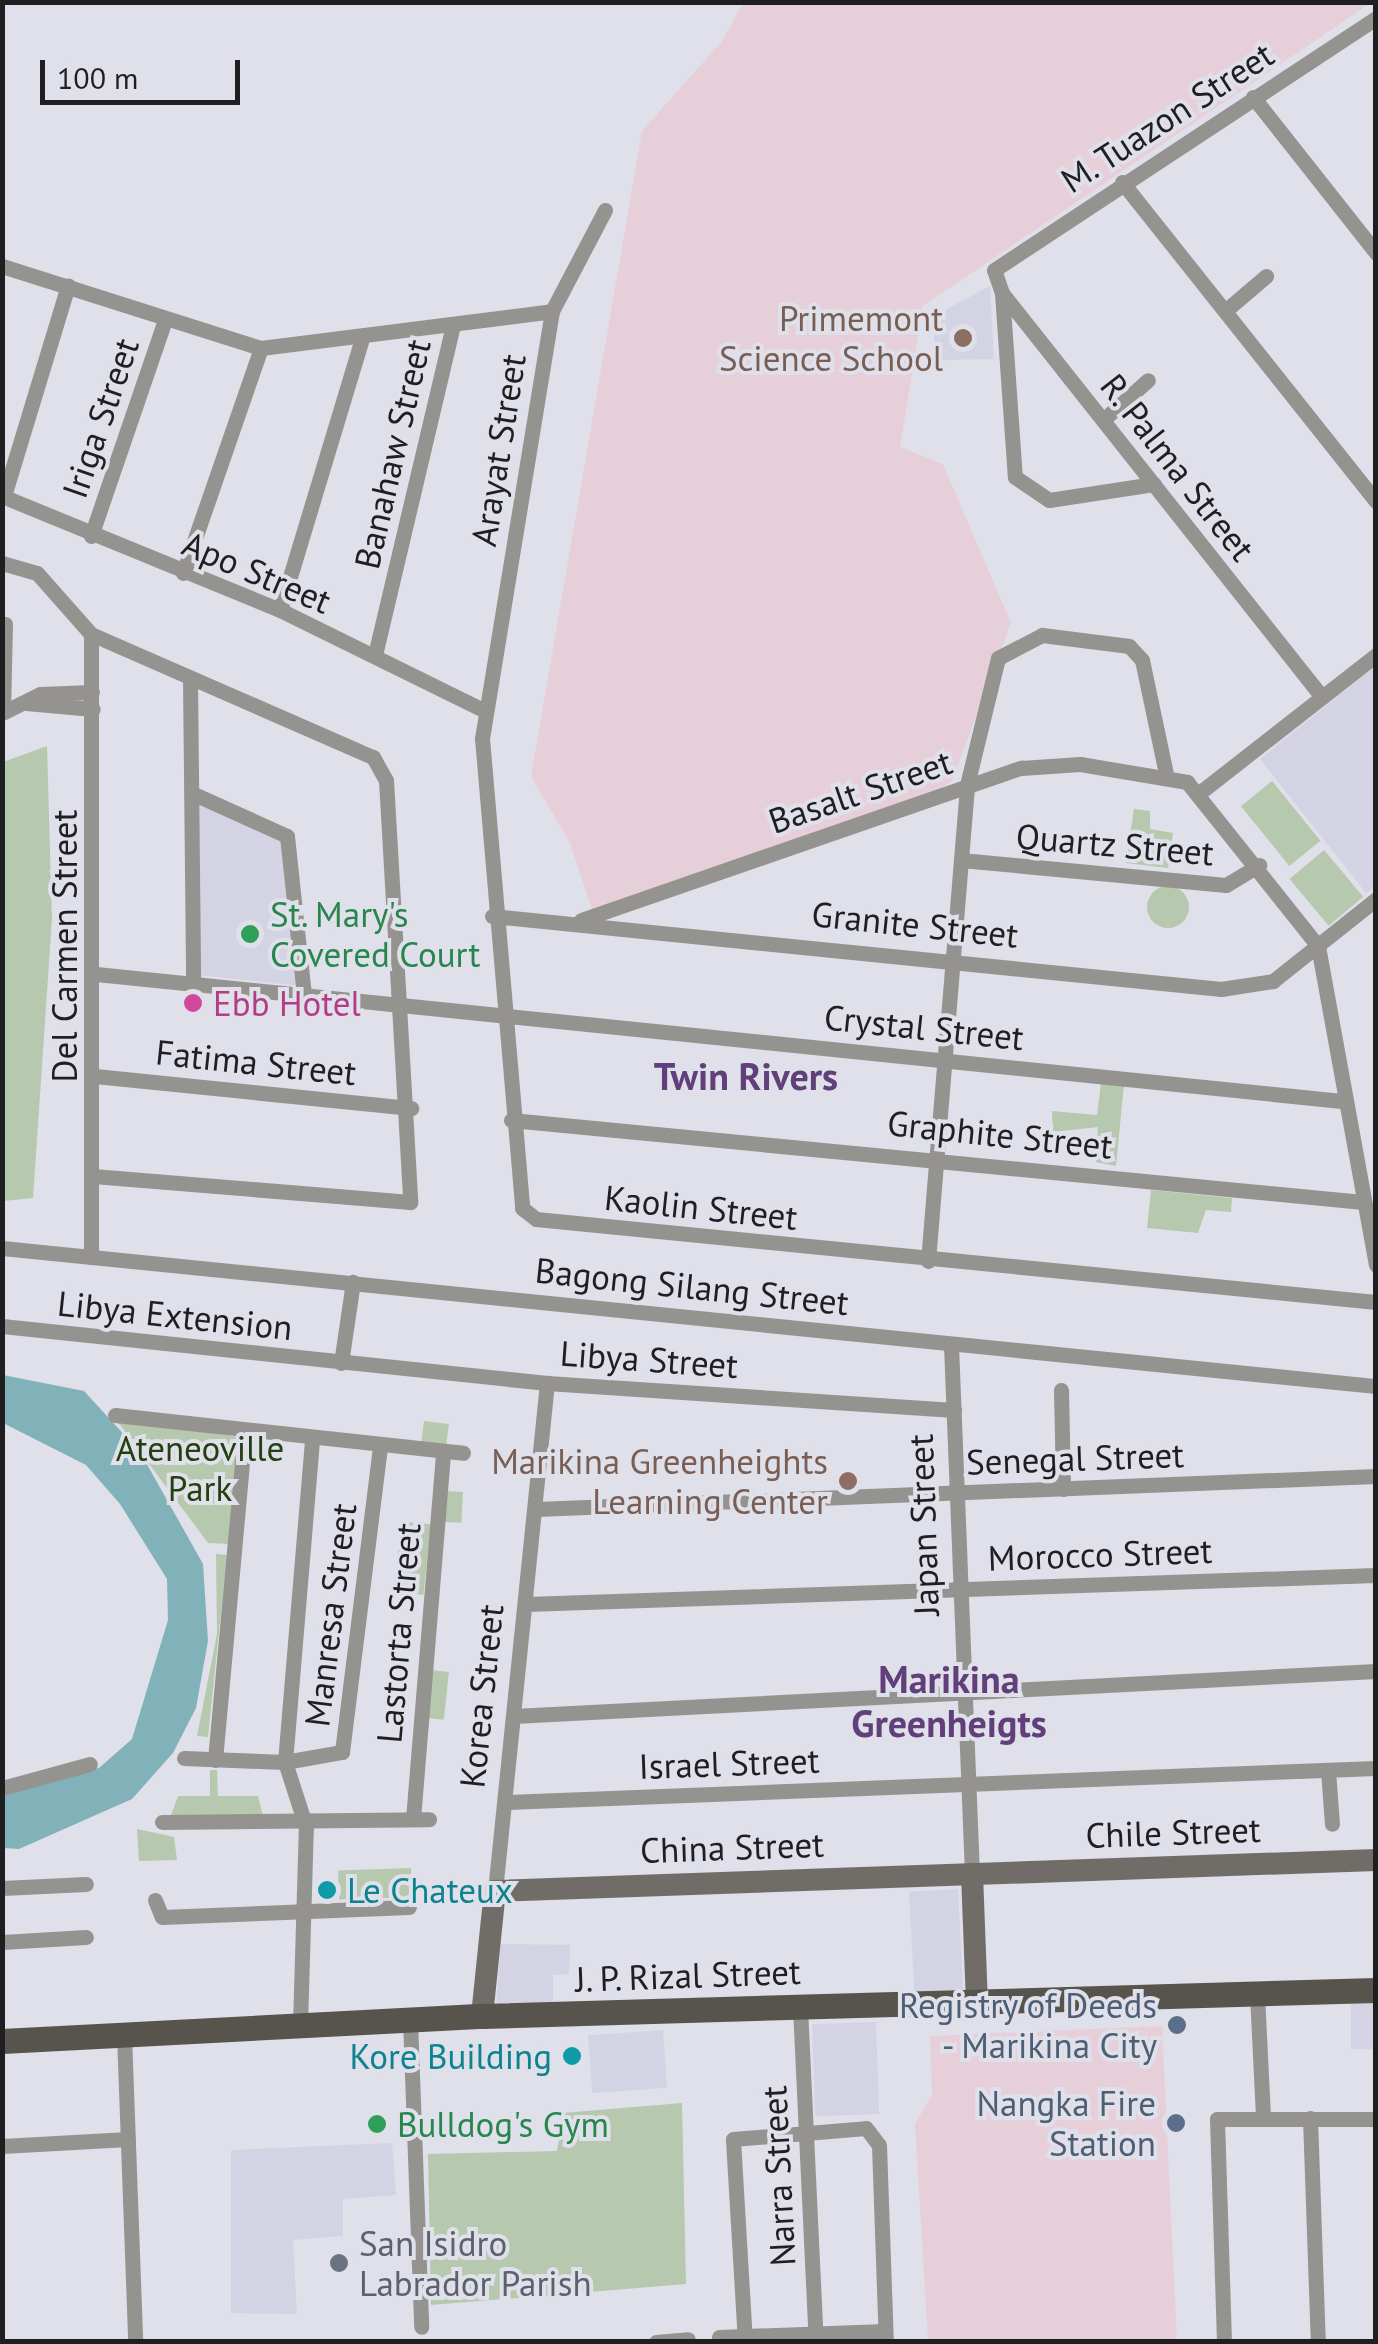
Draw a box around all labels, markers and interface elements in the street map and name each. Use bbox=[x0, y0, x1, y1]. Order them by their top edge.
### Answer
street label: M. Tuazon Street bbox=[1051, 32, 1283, 202]
scale bar bbox=[45, 40, 245, 102]
text: 100 m bbox=[57, 58, 138, 97]
place label: Primemont Science School bbox=[719, 297, 943, 379]
marker: Primemont Science School bbox=[952, 327, 974, 349]
street label: Iriga Street bbox=[53, 333, 147, 503]
street label: Banahaw Street bbox=[345, 335, 439, 573]
street label: Arayat Street bbox=[462, 351, 534, 549]
street label: R. Palma Street bbox=[1091, 364, 1265, 570]
street label: Apo Street bbox=[177, 522, 337, 622]
street label: Basalt Street bbox=[763, 740, 957, 842]
street label: Del Carmen Street bbox=[43, 810, 85, 1082]
street label: Quartz Street bbox=[1014, 814, 1216, 874]
street label: Granite Street bbox=[810, 892, 1020, 956]
place label: St. Mary's Covered Court bbox=[270, 893, 480, 975]
marker: St. Mary's Covered Court bbox=[239, 923, 261, 945]
place label: Ebb Hotel bbox=[213, 982, 361, 1024]
marker: Ebb Hotel bbox=[182, 992, 204, 1014]
street label: Crystal Street bbox=[822, 996, 1026, 1058]
street label: Fatima Street bbox=[154, 1031, 358, 1093]
district label: Twin Rivers bbox=[654, 1053, 838, 1099]
street label: Graphite Street bbox=[885, 1101, 1115, 1167]
street label: Kaolin Street bbox=[602, 1176, 800, 1238]
street label: Bagong Silang Street bbox=[533, 1249, 851, 1323]
street label: Libya Extension bbox=[55, 1282, 295, 1348]
street label: Libya Street bbox=[559, 1332, 739, 1386]
park label: Ateneoville Park bbox=[116, 1427, 284, 1509]
street label: Japan Street bbox=[899, 1433, 947, 1617]
street label: Senegal Street bbox=[965, 1433, 1185, 1483]
place label: Marikina Greenheights Learning Center bbox=[491, 1440, 828, 1522]
marker: Marikina Greenheights Learning Center bbox=[837, 1470, 859, 1492]
street label: Manresa Street bbox=[295, 1501, 365, 1729]
street label: Lastorta Street bbox=[367, 1521, 429, 1745]
street label: Morocco Street bbox=[987, 1529, 1213, 1579]
street label: Korea Street bbox=[450, 1602, 512, 1790]
district label: Marikina Greenheigts bbox=[851, 1656, 1047, 1746]
street label: Israel Street bbox=[638, 1739, 820, 1787]
street label: Chile Street bbox=[1085, 1808, 1261, 1856]
street label: China Street bbox=[639, 1823, 825, 1871]
place label: Le Chateux bbox=[347, 1869, 513, 1911]
marker: Le Chateux bbox=[316, 1879, 338, 1901]
street label: J. P. Rizal Street bbox=[572, 1950, 804, 2000]
place label: Registry of Deeds - Marikina City bbox=[898, 1984, 1157, 2066]
marker: Registry of Deeds - Marikina City bbox=[1166, 2014, 1188, 2036]
place label: Kore Building bbox=[349, 2035, 552, 2077]
marker: Kore Building bbox=[561, 2045, 583, 2067]
place label: Nangka Fire Station bbox=[977, 2082, 1156, 2164]
street label: Narra Street bbox=[752, 2085, 804, 2267]
place label: Bulldog's Gym bbox=[397, 2103, 609, 2145]
marker: Nangka Fire Station bbox=[1165, 2112, 1187, 2134]
marker: Bulldog's Gym bbox=[366, 2113, 388, 2135]
place label: San Isidro Labrador Parish bbox=[359, 2222, 592, 2304]
marker: San Isidro Labrador Parish bbox=[328, 2252, 350, 2274]

